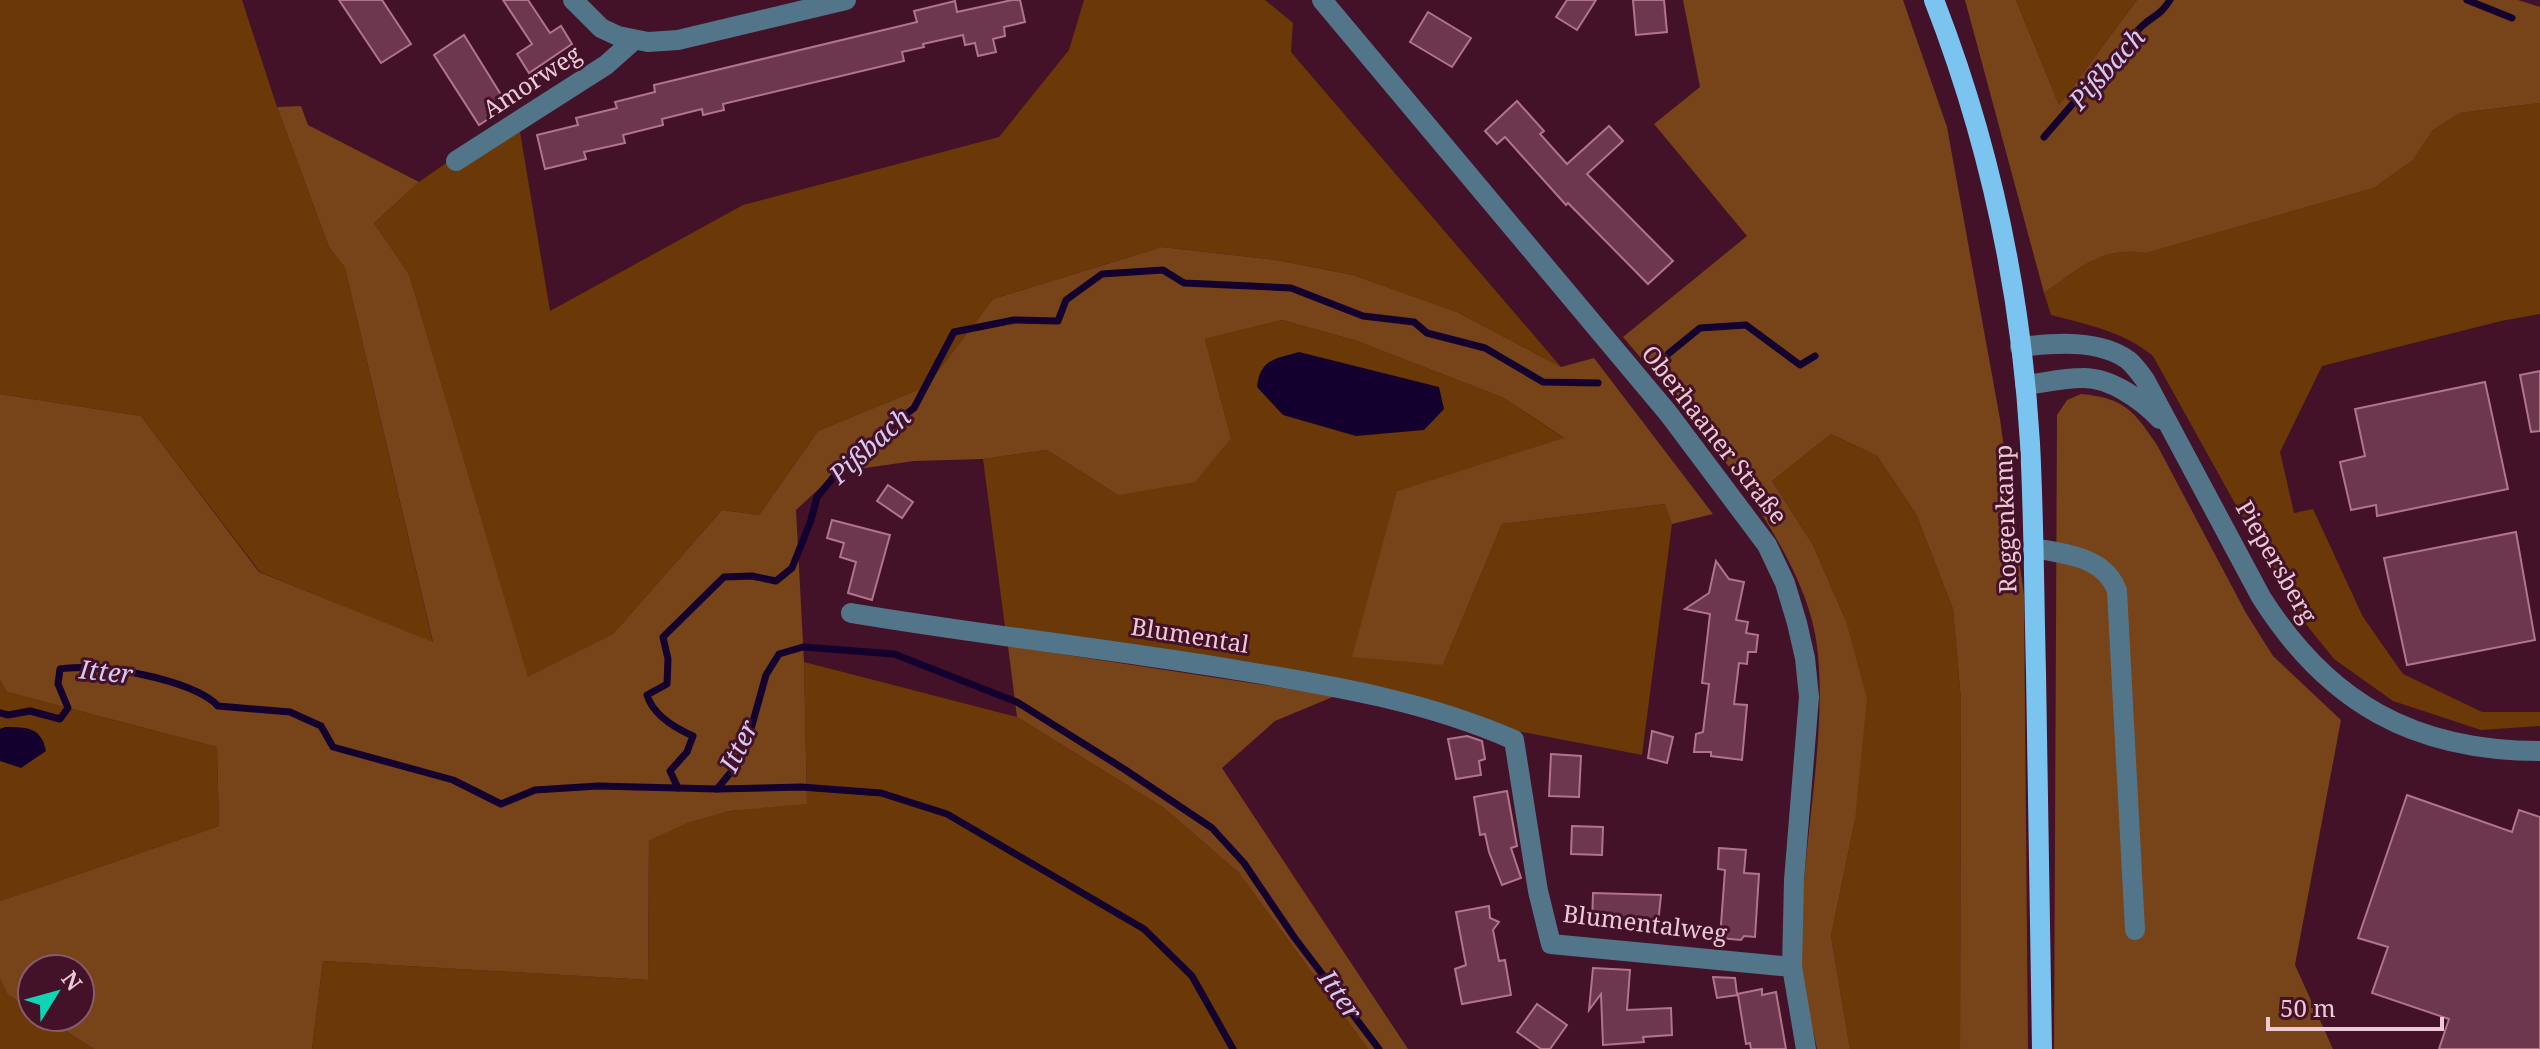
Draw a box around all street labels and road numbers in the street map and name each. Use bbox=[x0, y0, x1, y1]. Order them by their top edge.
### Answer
street label: Amorweg bbox=[476, 37, 587, 125]
street label: Oberhaaner Straße bbox=[1635, 338, 1796, 531]
street label: Roggenkamp bbox=[1985, 444, 2024, 594]
street label: Piepersberg bbox=[2229, 494, 2326, 629]
street label: Blumental bbox=[1129, 609, 1252, 660]
street label: Blumentalweg bbox=[1561, 896, 1729, 949]

